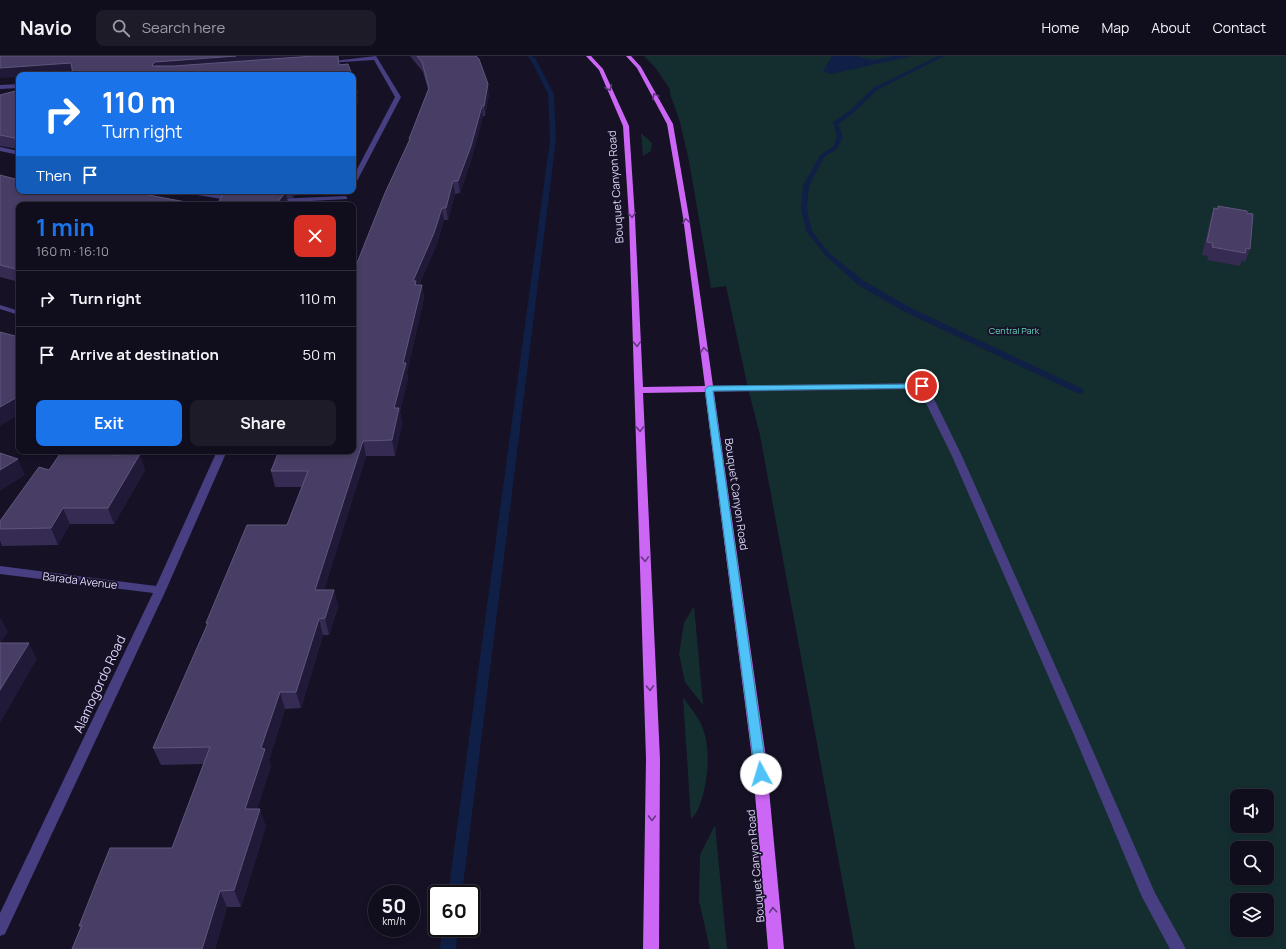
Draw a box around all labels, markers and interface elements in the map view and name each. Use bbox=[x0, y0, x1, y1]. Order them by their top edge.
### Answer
search box bbox=[96, 10, 376, 46]
text: Navio bbox=[20, 15, 72, 41]
icon: search bbox=[110, 17, 132, 39]
text: Search here bbox=[142, 17, 225, 38]
text: Home bbox=[1042, 18, 1079, 37]
text: Map bbox=[1101, 18, 1129, 37]
text: About bbox=[1151, 18, 1191, 37]
text: Contact bbox=[1213, 18, 1266, 37]
text: 110 m bbox=[102, 83, 176, 121]
one-way arrow bbox=[604, 84, 612, 92]
icon: right bbox=[36, 88, 88, 140]
one-way arrow bbox=[652, 93, 660, 101]
text: Turn right bbox=[102, 119, 183, 143]
street label: Bouquet Canyon Road bbox=[604, 130, 626, 244]
icon: arrive bbox=[79, 164, 101, 186]
text: Then bbox=[36, 165, 71, 186]
text: 1 min bbox=[36, 210, 95, 243]
one-way arrow bbox=[627, 212, 636, 218]
button: close bbox=[294, 215, 336, 257]
one-way arrow bbox=[682, 218, 691, 224]
text: 160 m · 16:10 bbox=[36, 242, 109, 260]
icon: right bbox=[36, 288, 58, 310]
text: Turn right bbox=[70, 288, 141, 309]
text: 110 m bbox=[299, 288, 336, 309]
park label: Central Park bbox=[989, 324, 1040, 337]
one-way arrow bbox=[633, 341, 641, 347]
icon: arrive bbox=[36, 344, 58, 366]
text: Arrive at destination bbox=[70, 344, 219, 365]
text: 50 m bbox=[302, 344, 336, 365]
one-way arrow bbox=[700, 347, 709, 353]
pin bbox=[905, 369, 939, 403]
icon: arrive bbox=[911, 375, 933, 397]
button: Exit bbox=[36, 400, 182, 446]
button: Share bbox=[190, 400, 336, 446]
one-way arrow bbox=[636, 426, 645, 432]
street label: Bouquet Canyon Road bbox=[722, 437, 752, 551]
one-way arrow bbox=[641, 556, 650, 562]
street label: Barada Avenue bbox=[42, 568, 119, 592]
street label: Alamogordo Road bbox=[68, 632, 130, 736]
one-way arrow bbox=[646, 685, 654, 691]
position arrow bbox=[740, 753, 782, 795]
map controls bbox=[1230, 789, 1274, 937]
button: sound bbox=[1230, 789, 1274, 833]
street label: Bouquet Canyon Road bbox=[743, 809, 767, 923]
one-way arrow bbox=[648, 815, 656, 821]
button: search bbox=[1230, 841, 1274, 885]
speed limit sign: 60 bbox=[428, 885, 480, 937]
text: 50 bbox=[382, 892, 406, 919]
button: layers bbox=[1230, 893, 1274, 937]
one-way arrow bbox=[768, 907, 777, 913]
text: km/h bbox=[382, 914, 406, 928]

